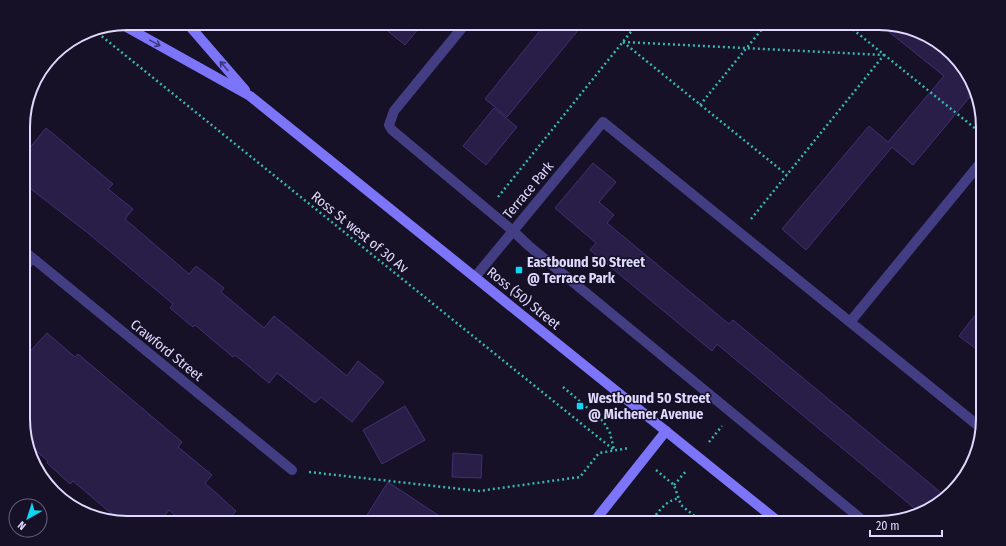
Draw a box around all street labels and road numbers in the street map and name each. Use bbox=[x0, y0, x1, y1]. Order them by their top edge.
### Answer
street label: Terrace Park bbox=[499, 158, 558, 222]
street label: Ross St west of 30 Av bbox=[308, 188, 412, 277]
street label: Ross (50) Street bbox=[484, 264, 564, 333]
street label: Crawford Street bbox=[127, 316, 207, 385]

